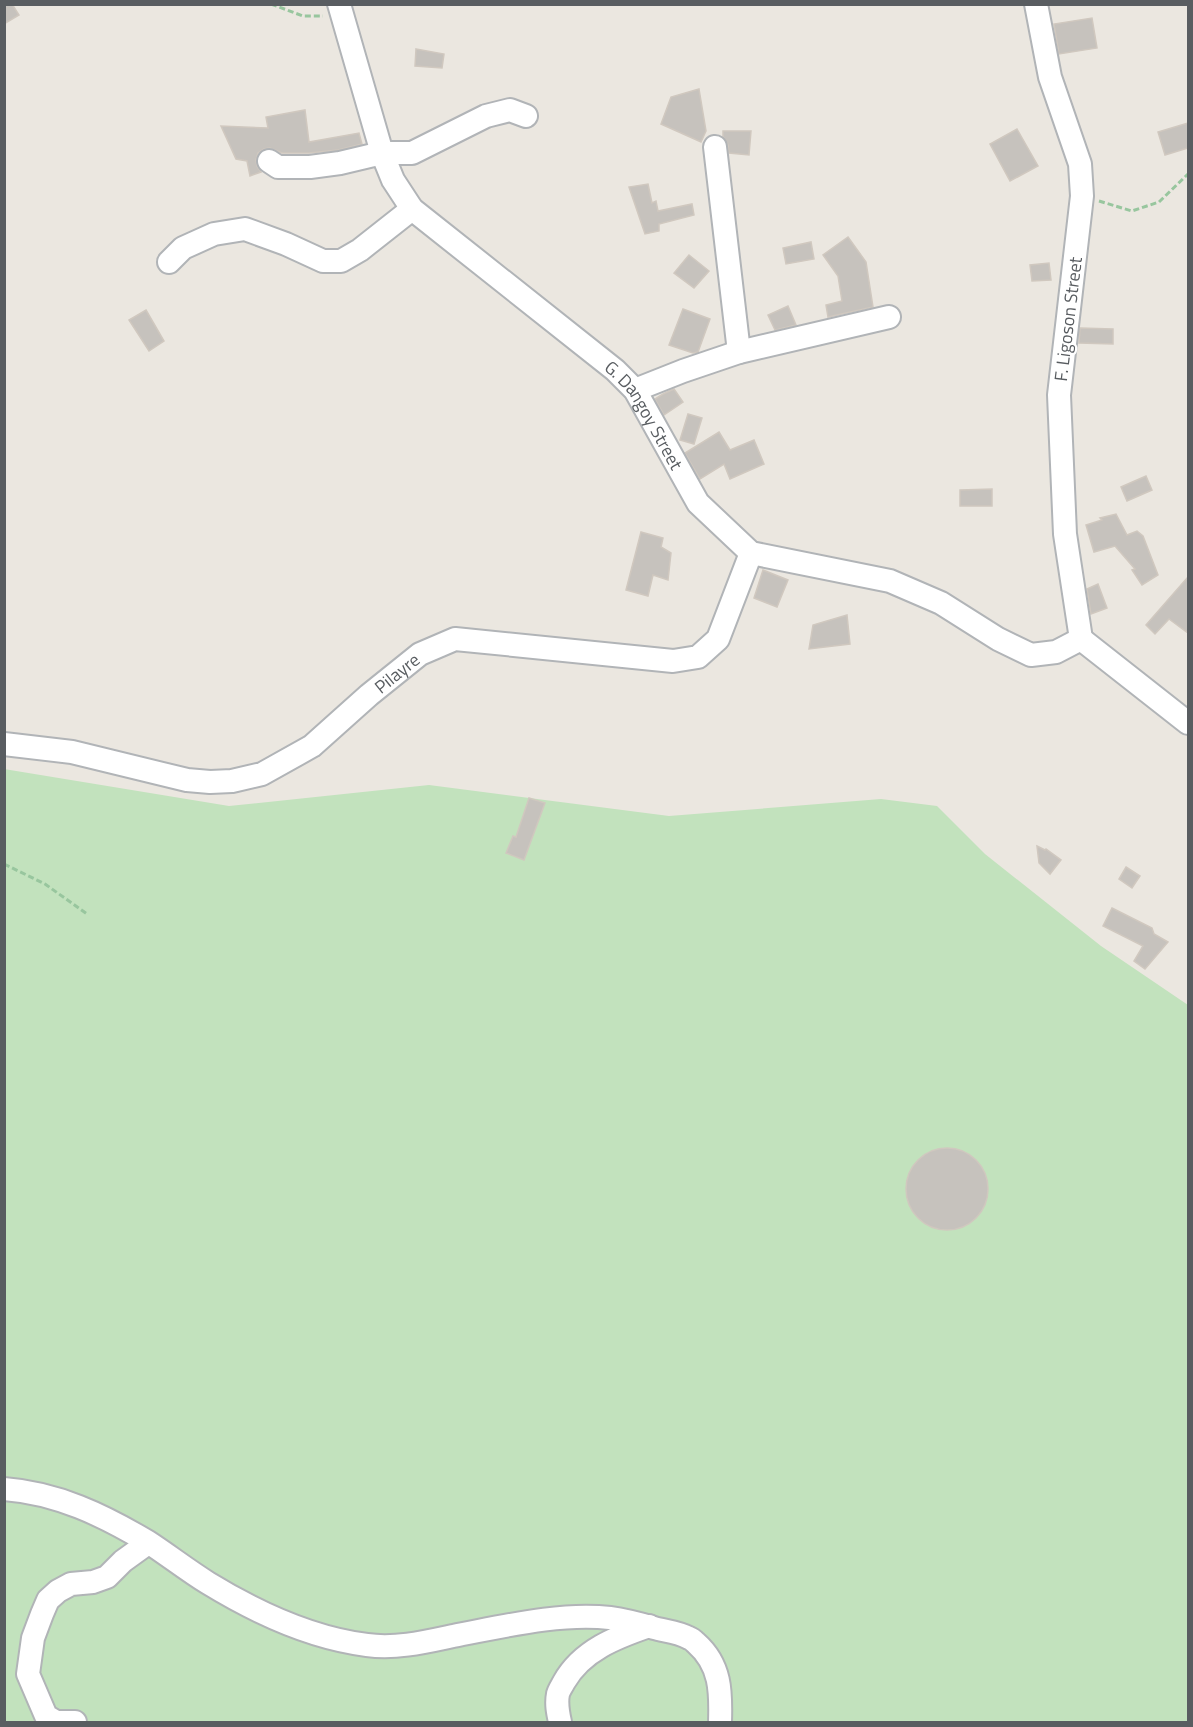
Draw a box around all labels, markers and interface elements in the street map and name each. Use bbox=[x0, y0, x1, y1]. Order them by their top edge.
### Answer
street label: F. Ligoson Street bbox=[1047, 255, 1089, 383]
street label: G. Dangoy Street bbox=[599, 354, 691, 475]
street label: Pilayre bbox=[368, 646, 425, 699]

